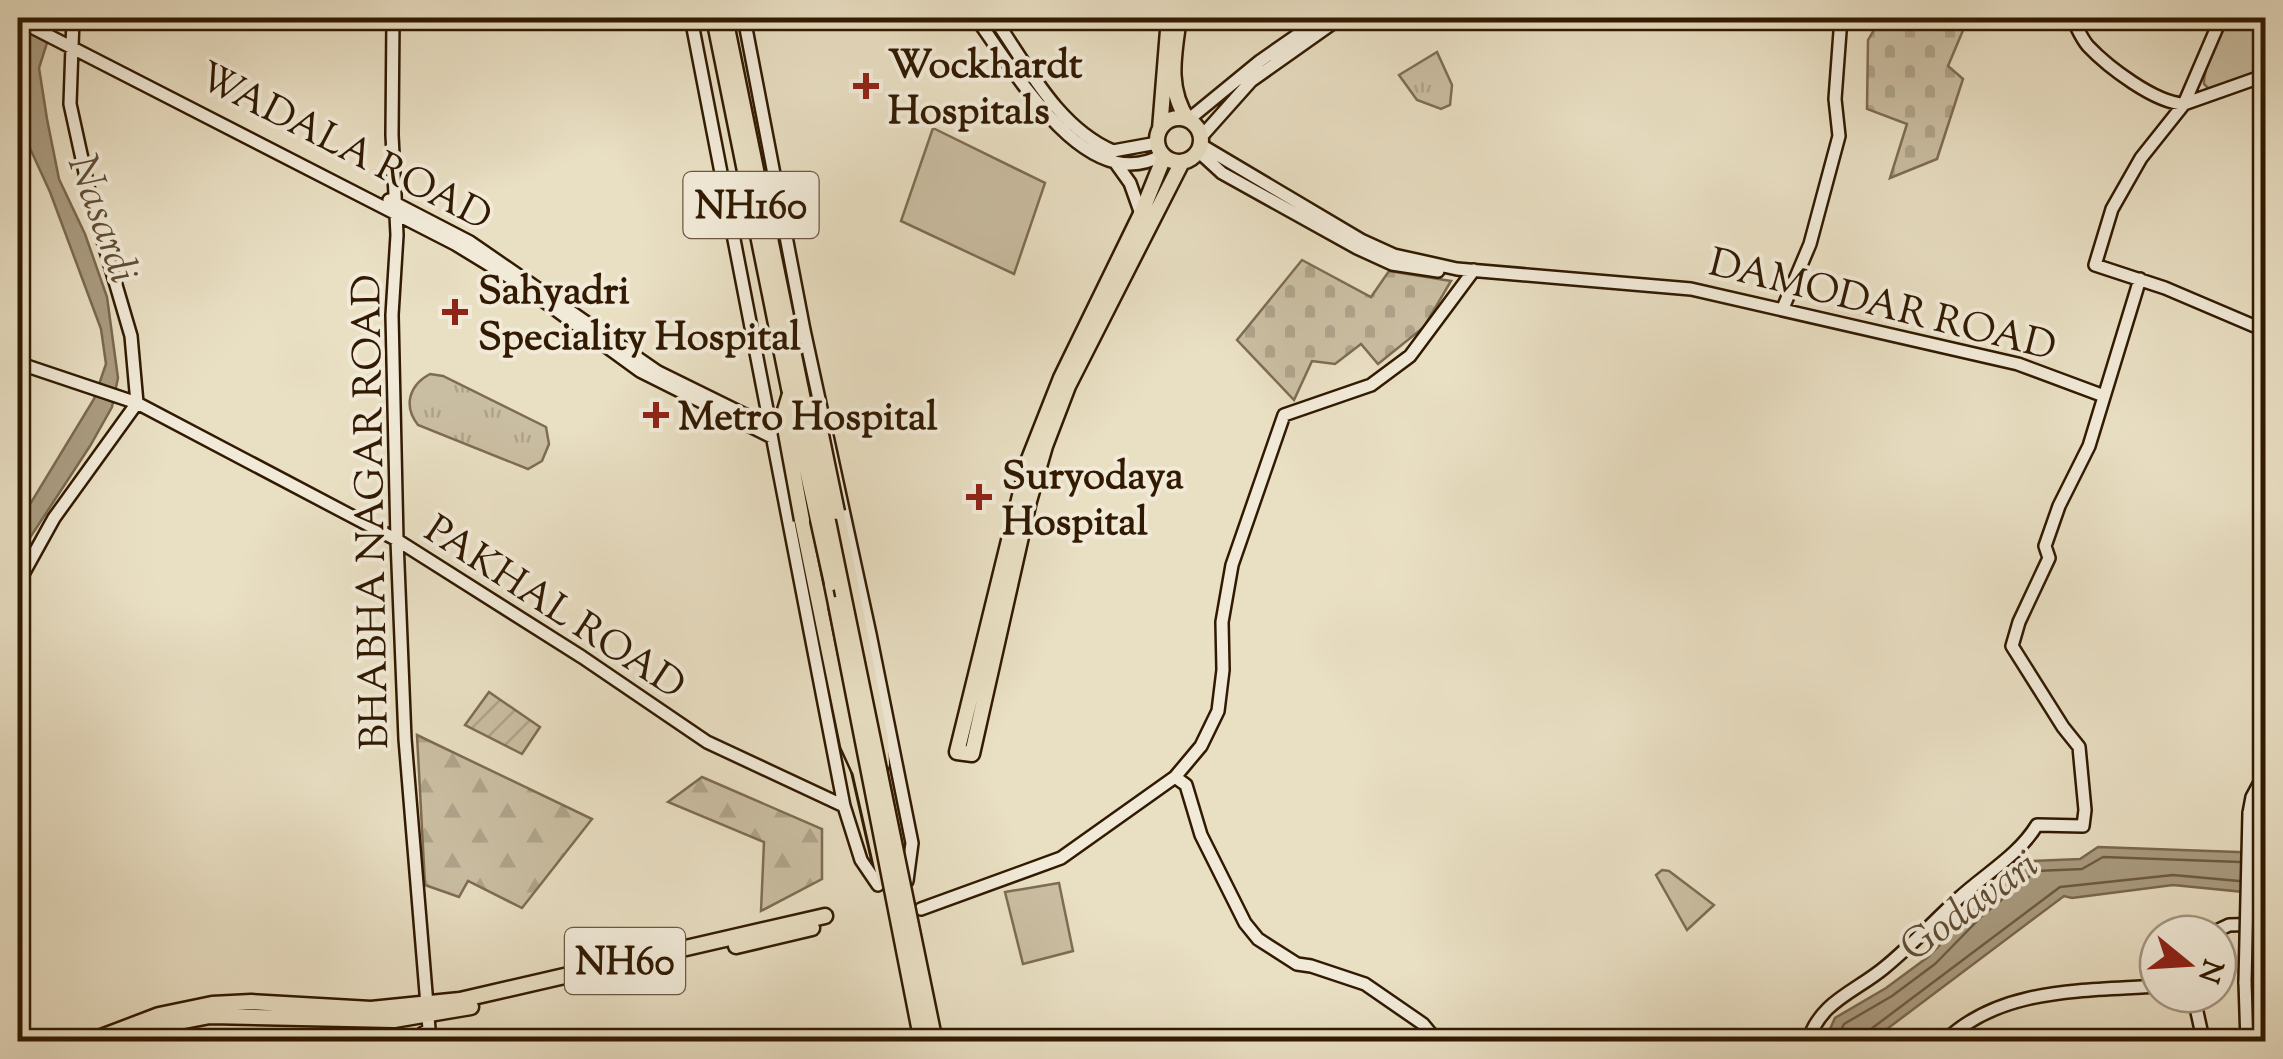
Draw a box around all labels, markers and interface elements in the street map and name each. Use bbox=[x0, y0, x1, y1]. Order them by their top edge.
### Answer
place label: Wockhardt Hospitals bbox=[888, 39, 1083, 142]
street label: WADALA ROAD bbox=[187, 50, 501, 248]
marker: Wockhardt Hospitals bbox=[853, 73, 879, 99]
water label: Nasardi bbox=[49, 147, 151, 292]
road number: NH160 bbox=[684, 172, 818, 238]
street label: DAMODAR ROAD bbox=[1702, 237, 2061, 378]
place label: Sahyadri Speciality Hospital bbox=[478, 265, 802, 368]
street label: BHABHA NAGAR ROAD bbox=[341, 274, 406, 750]
marker: Sahyadri Speciality Hospital bbox=[442, 299, 468, 325]
place label: Metro Hospital bbox=[678, 391, 938, 448]
marker: Metro Hospital bbox=[643, 402, 669, 428]
place label: Suryodaya Hospital bbox=[1002, 450, 1184, 553]
marker: Suryodaya Hospital bbox=[966, 484, 992, 510]
street label: PAKHAL ROAD bbox=[412, 504, 695, 716]
water label: Godavari bbox=[1890, 837, 2052, 979]
north arrow bbox=[2138, 914, 2238, 1014]
road number: NH60 bbox=[565, 928, 685, 994]
text: N bbox=[2186, 954, 2231, 988]

